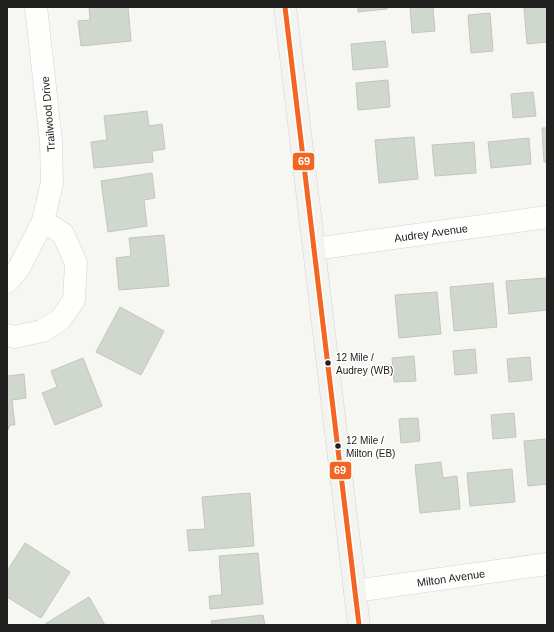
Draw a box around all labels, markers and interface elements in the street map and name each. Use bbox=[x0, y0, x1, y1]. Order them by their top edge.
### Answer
street label: Trailwood Drive bbox=[39, 76, 57, 152]
line badge: 69 bbox=[292, 152, 315, 171]
text: 69 bbox=[298, 155, 310, 167]
street label: Audrey Avenue bbox=[393, 222, 469, 244]
place label: 12 Mile / Audrey (WB) bbox=[336, 352, 393, 376]
marker: 12 Mile / Audrey (WB) bbox=[323, 358, 333, 368]
place label: 12 Mile / Milton (EB) bbox=[346, 435, 395, 459]
marker: 12 Mile / Milton (EB) bbox=[333, 441, 343, 451]
line badge: 69 bbox=[329, 461, 352, 480]
text: 69 bbox=[334, 464, 346, 476]
street label: Milton Avenue bbox=[416, 567, 486, 589]

